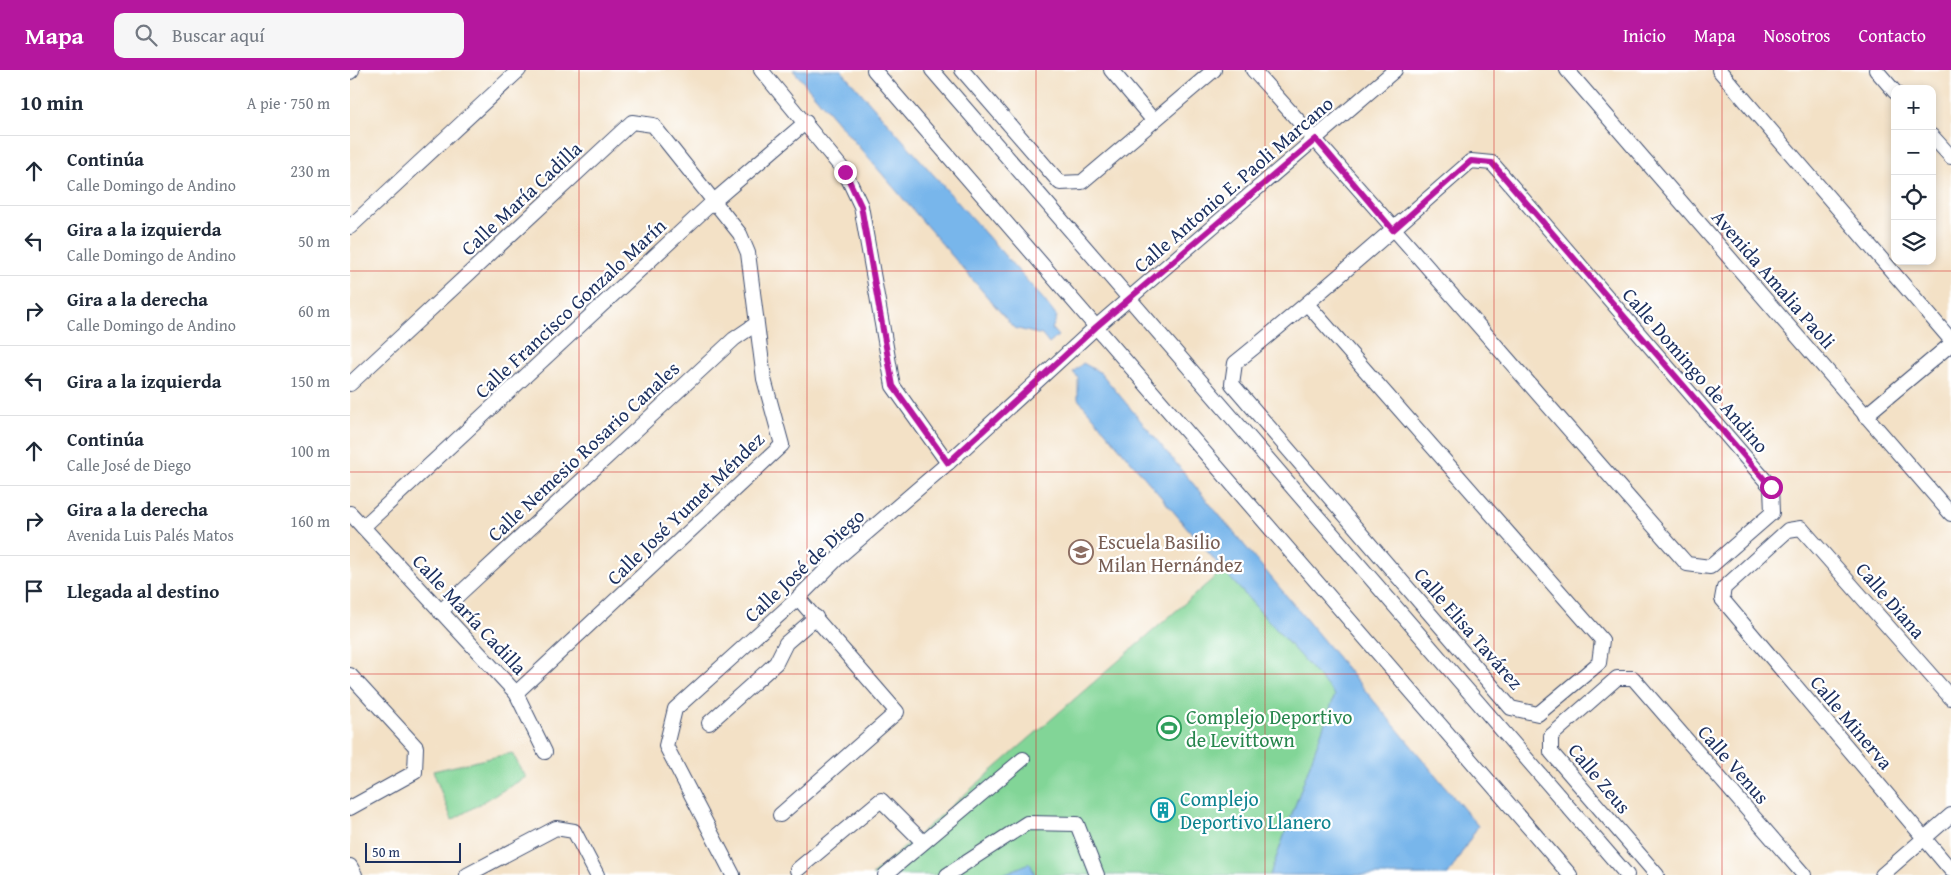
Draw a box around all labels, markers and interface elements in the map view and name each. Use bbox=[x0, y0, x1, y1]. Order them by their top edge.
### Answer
search box bbox=[114, 13, 464, 58]
text: Mapa bbox=[25, 18, 84, 53]
icon: search bbox=[132, 21, 160, 49]
text: Buscar aquí bbox=[172, 21, 265, 49]
text: Inicio bbox=[1623, 22, 1666, 49]
text: Mapa bbox=[1694, 22, 1735, 49]
text: Nosotros bbox=[1763, 22, 1831, 49]
text: Contacto bbox=[1859, 22, 1926, 49]
map controls bbox=[1891, 85, 1936, 265]
button: + bbox=[1891, 85, 1936, 130]
text: 10 min bbox=[20, 87, 83, 118]
street label: Calle Antonio E. Paoli Marcano bbox=[1127, 89, 1339, 279]
text: A pie · 750 m bbox=[247, 91, 330, 115]
button: − bbox=[1891, 130, 1936, 175]
street label: Calle María Cadilla bbox=[454, 134, 588, 262]
text: Continúa bbox=[67, 145, 144, 173]
icon: ahead bbox=[20, 157, 48, 185]
text: 230 m bbox=[290, 159, 330, 183]
route end bbox=[834, 161, 857, 184]
text: Calle Domingo de Andino bbox=[67, 173, 236, 197]
button: locate bbox=[1891, 175, 1936, 220]
street label: Avenida Amalia Paoli bbox=[1705, 203, 1843, 355]
street label: Calle Francisco Gonzalo Marín bbox=[468, 211, 672, 405]
text: Gira a la izquierda bbox=[67, 215, 222, 243]
button: layers bbox=[1891, 220, 1936, 265]
icon: left bbox=[20, 227, 48, 255]
text: 50 m bbox=[298, 229, 330, 253]
text: Calle Domingo de Andino bbox=[67, 243, 236, 267]
street label: Calle Domingo de Andino bbox=[1616, 281, 1776, 459]
text: Gira a la derecha bbox=[67, 285, 208, 313]
icon: right bbox=[20, 297, 48, 325]
text: 60 m bbox=[298, 299, 330, 323]
text: Calle Domingo de Andino bbox=[67, 313, 236, 337]
street label: Calle Nemesio Rosario Canales bbox=[481, 354, 686, 548]
icon: left bbox=[20, 367, 48, 395]
text: Gira a la izquierda bbox=[67, 367, 222, 395]
text: 150 m bbox=[290, 369, 330, 393]
text: Continúa bbox=[67, 425, 144, 453]
street label: Calle José Yumet Méndez bbox=[600, 425, 771, 591]
icon: ahead bbox=[20, 437, 48, 465]
text: 100 m bbox=[290, 439, 330, 463]
text: Calle José de Diego bbox=[67, 453, 191, 477]
route start bbox=[1760, 476, 1783, 499]
text: Gira a la derecha bbox=[67, 495, 208, 523]
street label: Calle José de Diego bbox=[737, 501, 871, 629]
icon: right bbox=[20, 507, 48, 535]
text: 160 m bbox=[290, 509, 330, 533]
text: Avenida Luis Palés Matos bbox=[67, 523, 234, 547]
place label: Escuela Basilio Milan Hernández bbox=[1098, 527, 1243, 579]
school or university icon: Escuela Basilio Milan Hernández bbox=[1068, 539, 1094, 565]
street label: Calle María Cadilla bbox=[406, 547, 534, 681]
street label: Calle Diana bbox=[1849, 555, 1933, 645]
street label: Calle Elisa Tavárez bbox=[1408, 561, 1530, 696]
icon: arrive bbox=[20, 577, 48, 605]
text: Llegada al destino bbox=[67, 577, 219, 605]
street label: Calle Minerva bbox=[1804, 669, 1900, 776]
place label: Complejo Deportivo de Levittown bbox=[1186, 702, 1352, 754]
sports icon: Complejo Deportivo de Levittown bbox=[1156, 715, 1182, 741]
street label: Calle Venus bbox=[1691, 718, 1777, 810]
street label: Calle Zeus bbox=[1562, 736, 1638, 820]
place label: Complejo Deportivo Llanero bbox=[1180, 784, 1331, 836]
building icon: Complejo Deportivo Llanero bbox=[1150, 797, 1176, 823]
scale bar bbox=[365, 840, 461, 863]
text: 50 m bbox=[372, 842, 400, 862]

